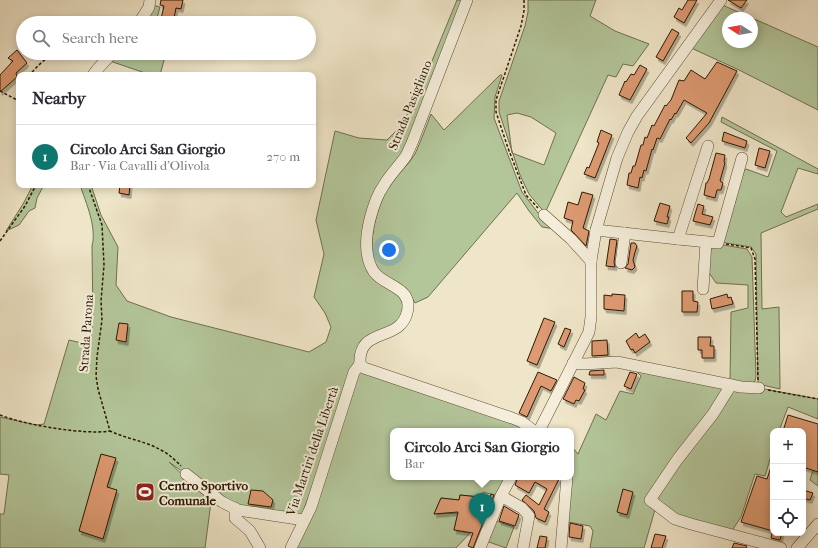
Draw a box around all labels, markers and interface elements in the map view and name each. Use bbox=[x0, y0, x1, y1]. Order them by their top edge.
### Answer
north arrow bbox=[722, 12, 758, 48]
search box bbox=[16, 16, 316, 60]
icon: search bbox=[30, 27, 52, 49]
text: Search here bbox=[62, 29, 138, 47]
street label: Strada Pasigliano bbox=[385, 58, 435, 152]
text: Nearby bbox=[32, 88, 86, 108]
text: Circolo Arci San Giorgio bbox=[70, 140, 225, 158]
text: 1 bbox=[43, 149, 47, 164]
text: 270 m bbox=[266, 149, 300, 164]
text: Bar · Via Cavalli d'Olivola bbox=[70, 158, 210, 173]
your location bbox=[379, 240, 399, 260]
street label: Strada Parona bbox=[76, 293, 96, 372]
street label: Via Martiri della Libertà bbox=[282, 383, 342, 519]
popup bbox=[390, 428, 574, 480]
map controls bbox=[770, 428, 806, 536]
button: + bbox=[770, 428, 806, 464]
text: Circolo Arci San Giorgio bbox=[404, 438, 560, 456]
text: Bar bbox=[404, 456, 424, 471]
button: − bbox=[770, 464, 806, 500]
place label: Centro Sportivo Comunale bbox=[159, 478, 248, 508]
sports icon: Centro Sportivo Comunale bbox=[134, 481, 156, 503]
pin: 1 bbox=[469, 493, 495, 526]
button: locate bbox=[770, 500, 806, 536]

